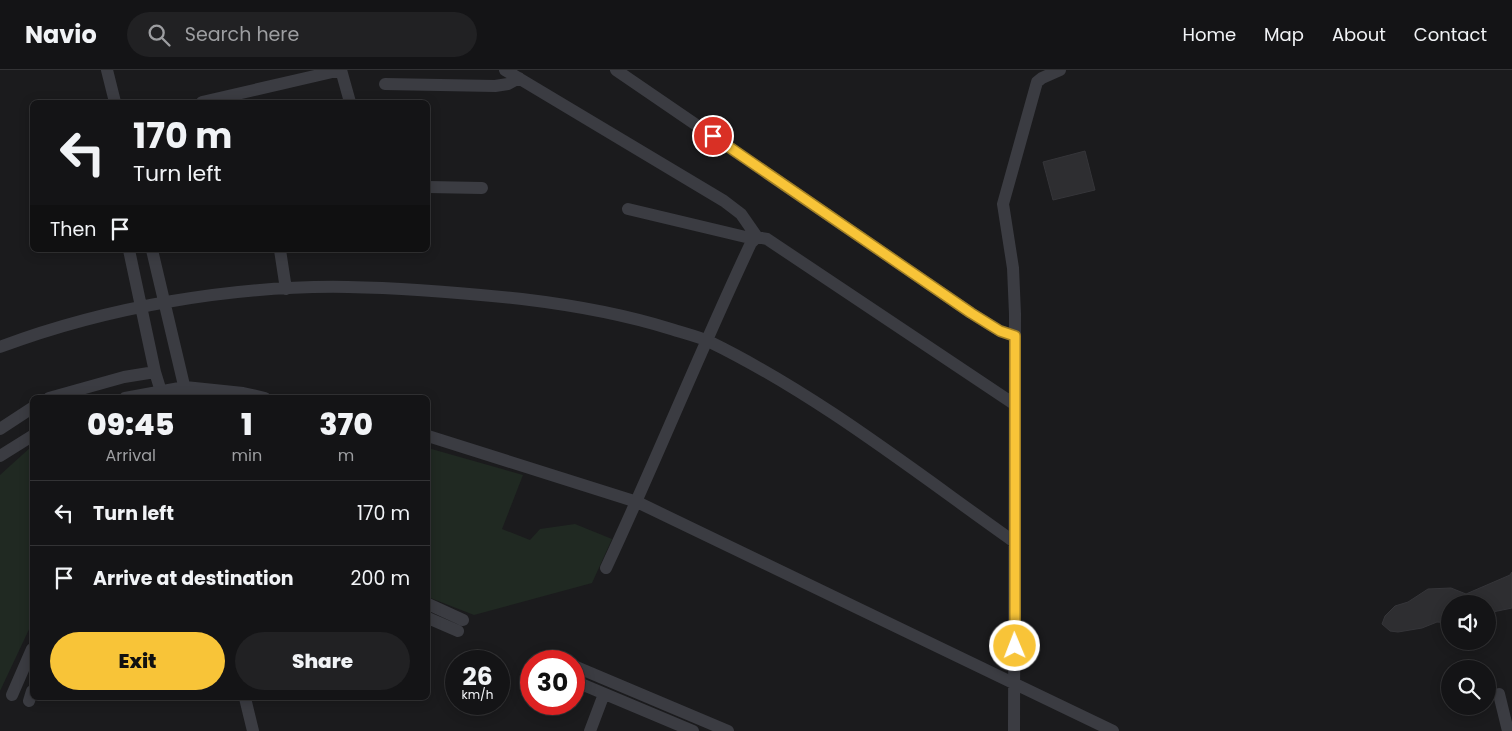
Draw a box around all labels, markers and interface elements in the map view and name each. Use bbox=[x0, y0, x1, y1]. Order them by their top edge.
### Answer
search box bbox=[127, 12, 477, 57]
text: Navio bbox=[25, 18, 97, 51]
icon: search bbox=[145, 21, 173, 49]
text: Search here bbox=[185, 21, 299, 48]
text: Home bbox=[1182, 22, 1236, 47]
text: Map bbox=[1264, 22, 1304, 47]
text: About bbox=[1332, 22, 1386, 47]
text: Contact bbox=[1414, 22, 1487, 47]
text: 170 m bbox=[133, 111, 232, 160]
pin bbox=[692, 115, 734, 157]
icon: left bbox=[50, 120, 115, 185]
icon: arrive bbox=[699, 122, 727, 150]
text: Turn left bbox=[133, 158, 221, 189]
icon: arrive bbox=[106, 215, 134, 243]
text: Then bbox=[50, 216, 96, 243]
text: 09:45 bbox=[87, 403, 174, 446]
text: 1 bbox=[241, 403, 253, 446]
text: 370 bbox=[319, 403, 373, 446]
text: Arrival bbox=[106, 444, 156, 467]
text: min bbox=[231, 444, 262, 467]
text: m bbox=[338, 444, 354, 467]
icon: left bbox=[50, 499, 78, 527]
text: Turn left bbox=[93, 500, 174, 527]
text: 170 m bbox=[357, 500, 410, 527]
icon: arrive bbox=[50, 564, 78, 592]
text: Arrive at destination bbox=[93, 565, 294, 592]
text: 200 m bbox=[351, 565, 410, 592]
map controls bbox=[1441, 595, 1496, 715]
button: sound bbox=[1441, 595, 1496, 650]
position arrow bbox=[988, 619, 1040, 671]
button: Exit bbox=[50, 632, 225, 690]
button: Share bbox=[235, 632, 410, 690]
speed limit sign: 30 bbox=[520, 650, 585, 715]
text: 26 bbox=[462, 659, 493, 694]
button: search bbox=[1441, 660, 1496, 715]
text: km/h bbox=[462, 686, 493, 703]

